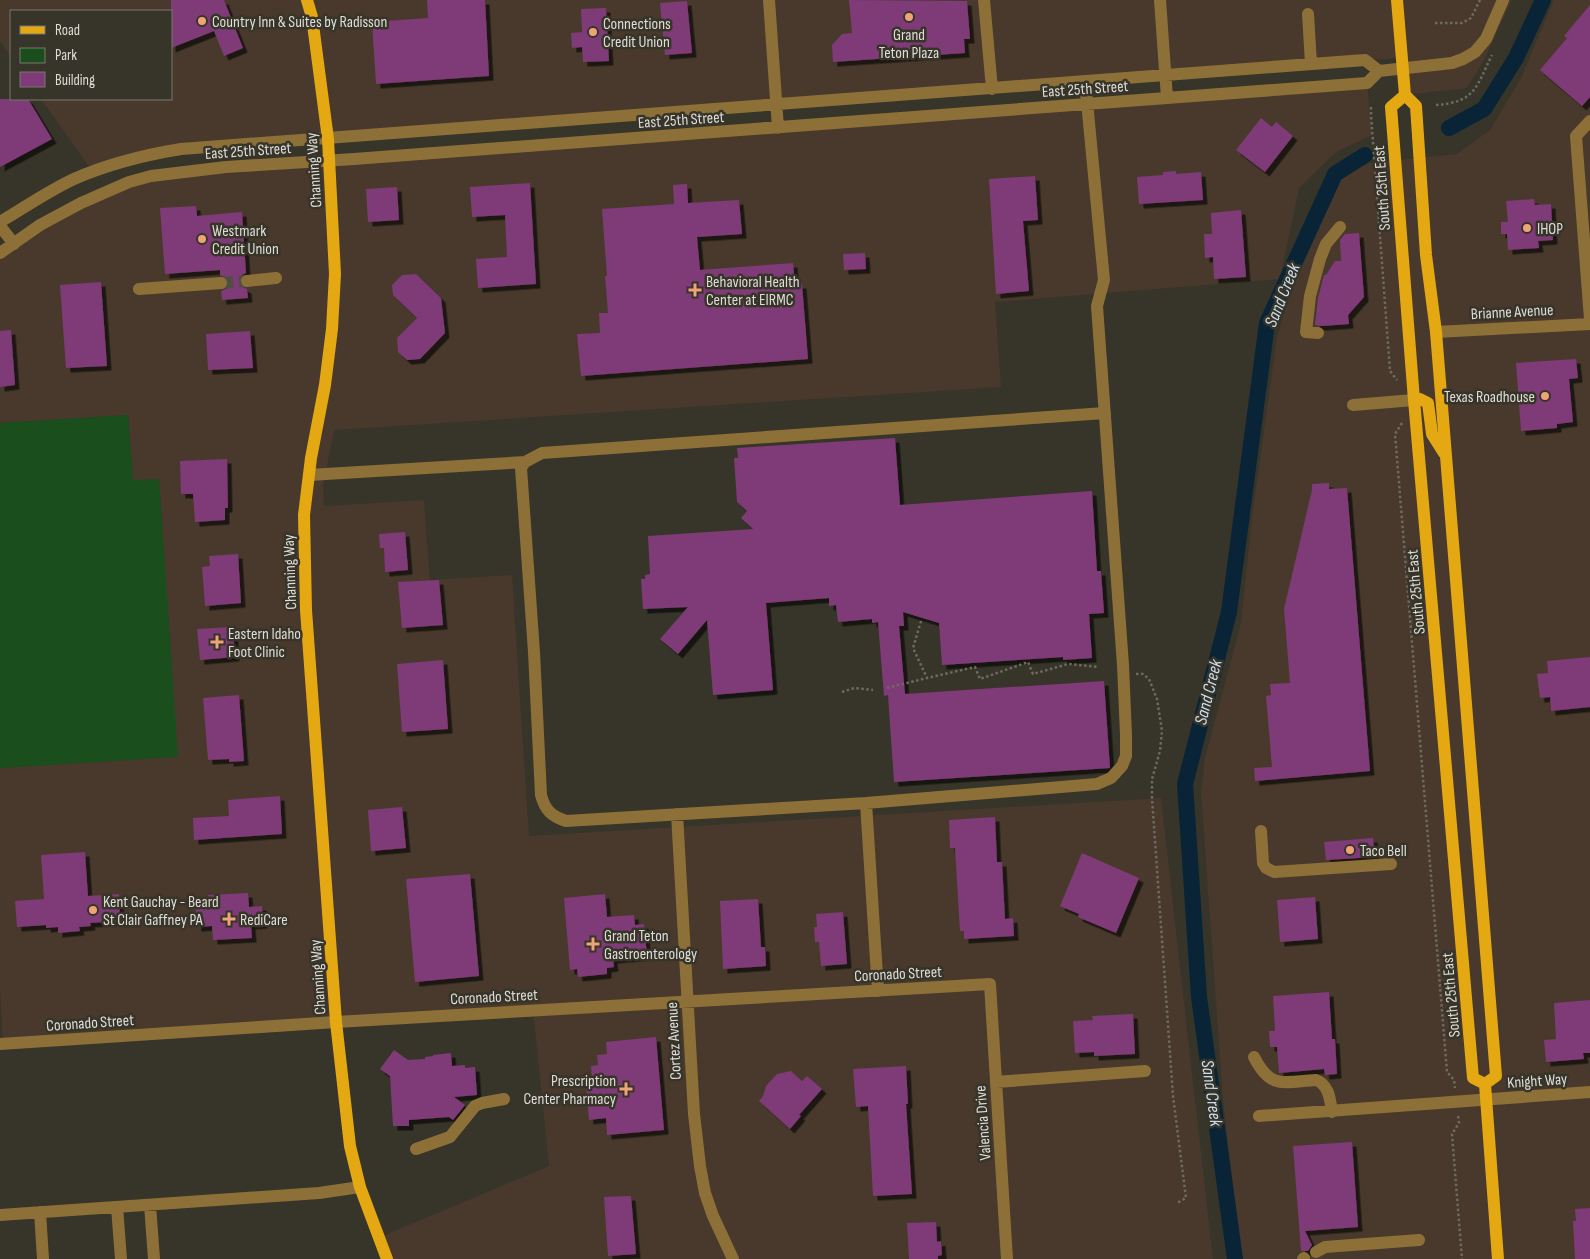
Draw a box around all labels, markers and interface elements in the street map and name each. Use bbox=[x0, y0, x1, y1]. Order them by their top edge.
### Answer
legend bbox=[10, 10, 172, 100]
marker: Grand Teton Plaza bbox=[903, 11, 915, 23]
place label: Country Inn & Suites by Radisson bbox=[212, 13, 387, 32]
marker: Country Inn & Suites by Radisson bbox=[196, 15, 208, 27]
place label: Connections Credit Union bbox=[603, 15, 671, 52]
text: Road bbox=[55, 21, 80, 40]
marker: Connections Credit Union bbox=[587, 26, 599, 38]
place label: Grand Teton Plaza bbox=[879, 26, 939, 63]
text: Park bbox=[55, 46, 77, 65]
text: Building bbox=[55, 71, 95, 90]
street label: East 25th Street bbox=[1041, 77, 1129, 102]
street label: East 25th Street bbox=[637, 108, 725, 133]
street label: Channing Way bbox=[302, 132, 327, 208]
street label: East 25th Street bbox=[204, 139, 292, 164]
street label: South 25th East bbox=[1370, 145, 1395, 231]
place label: IHOP bbox=[1537, 220, 1563, 239]
place label: Westmark Credit Union bbox=[212, 222, 279, 259]
marker: IHOP bbox=[1521, 222, 1533, 234]
marker: Westmark Credit Union bbox=[196, 233, 208, 245]
water label: Sand Creek bbox=[1260, 259, 1305, 330]
place label: Behavioral Health Center at EIRMC bbox=[706, 273, 800, 310]
marker: Behavioral Health Center at EIRMC bbox=[688, 283, 702, 297]
street label: Brianne Avenue bbox=[1470, 301, 1554, 324]
place label: Texas Roadhouse bbox=[1444, 388, 1535, 407]
marker: Texas Roadhouse bbox=[1539, 390, 1551, 402]
street label: Channing Way bbox=[280, 534, 301, 610]
street label: South 25th East bbox=[1403, 549, 1430, 635]
place label: Eastern Idaho Foot Clinic bbox=[228, 625, 301, 662]
marker: Eastern Idaho Foot Clinic bbox=[210, 635, 224, 649]
water label: Sand Creek bbox=[1190, 656, 1227, 727]
place label: Taco Bell bbox=[1360, 842, 1407, 861]
marker: Taco Bell bbox=[1344, 844, 1356, 856]
place label: Kent Gauchay - Beard St Clair Gaffney PA bbox=[103, 893, 219, 930]
marker: Kent Gauchay - Beard St Clair Gaffney PA bbox=[87, 904, 99, 916]
place label: RediCare bbox=[240, 911, 288, 930]
marker: RediCare bbox=[222, 912, 236, 926]
place label: Grand Teton Gastroenterology bbox=[604, 927, 697, 964]
marker: Grand Teton Gastroenterology bbox=[586, 937, 600, 951]
street label: Channing Way bbox=[306, 939, 331, 1015]
street label: South 25th East bbox=[1438, 952, 1465, 1038]
street label: Coronado Street bbox=[854, 963, 943, 986]
street label: Coronado Street bbox=[450, 986, 539, 1009]
street label: Cortez Avenue bbox=[663, 1002, 686, 1080]
street label: Coronado Street bbox=[46, 1011, 135, 1036]
water label: Sand Creek bbox=[1196, 1059, 1227, 1129]
street label: Knight Way bbox=[1507, 1070, 1568, 1093]
place label: Prescription Center Pharmacy bbox=[523, 1072, 616, 1109]
marker: Prescription Center Pharmacy bbox=[620, 1083, 632, 1095]
street label: Valencia Drive bbox=[971, 1085, 996, 1161]

